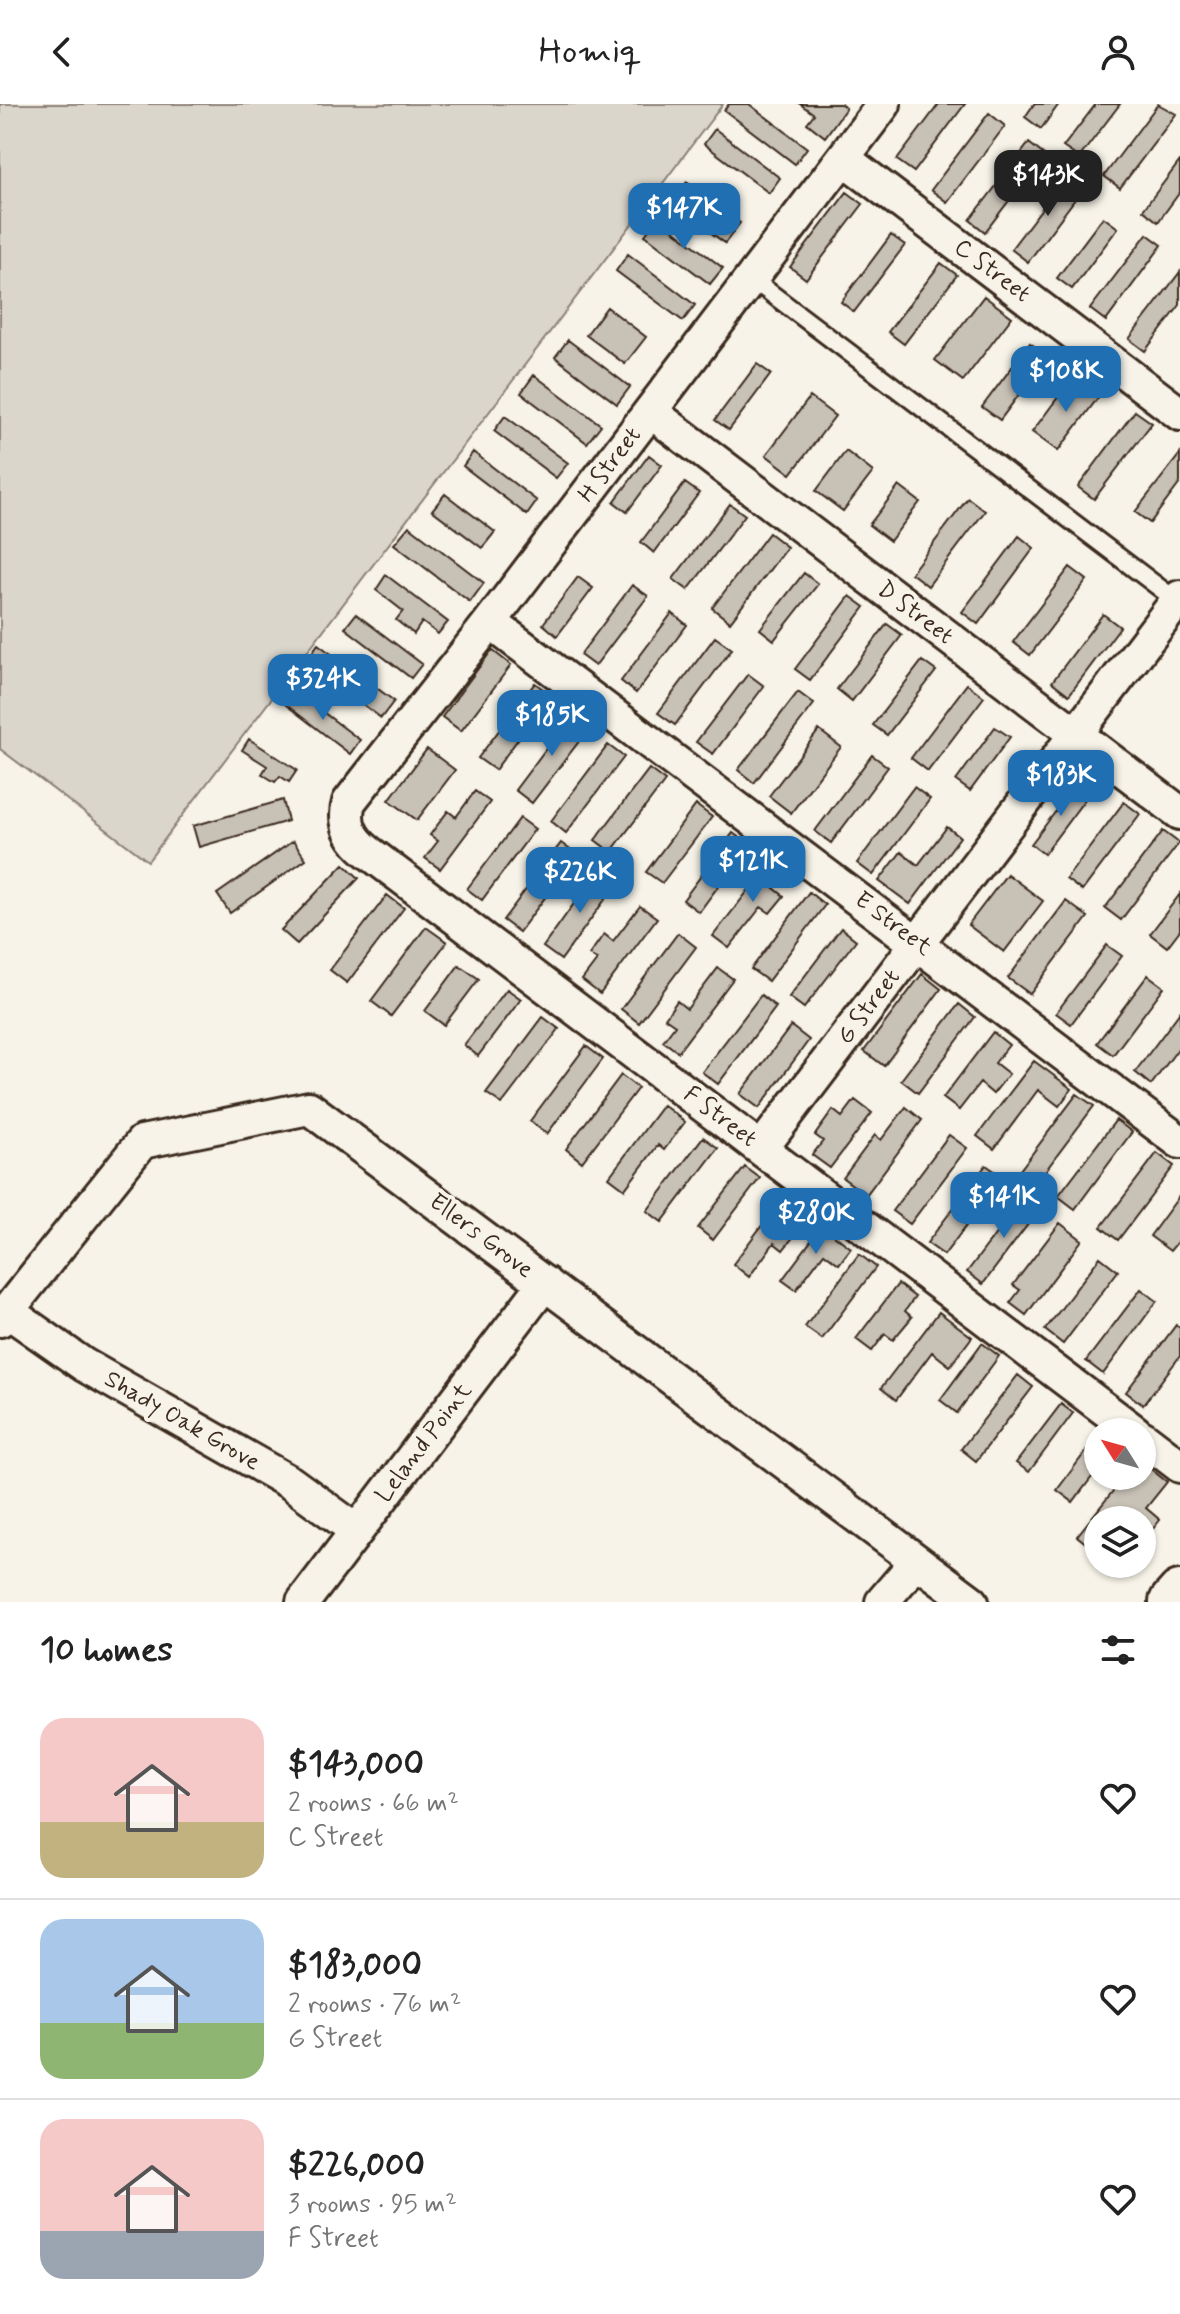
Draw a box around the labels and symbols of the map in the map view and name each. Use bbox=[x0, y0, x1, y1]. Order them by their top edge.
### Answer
pin: $143K bbox=[992, 150, 1104, 218]
pin: $147K bbox=[628, 183, 740, 251]
street label: C Street bbox=[947, 232, 1037, 310]
pin: $108K bbox=[1010, 346, 1122, 414]
street label: H Street bbox=[572, 421, 648, 509]
street label: D Street bbox=[871, 574, 959, 652]
pin: $324K bbox=[267, 654, 379, 722]
pin: $185K bbox=[496, 690, 608, 758]
pin: $183K bbox=[1005, 750, 1117, 818]
pin: $121K bbox=[697, 836, 809, 904]
pin: $226K bbox=[524, 847, 636, 915]
street label: E Street bbox=[848, 885, 938, 963]
street label: G Street bbox=[830, 963, 908, 1051]
street label: F Street bbox=[677, 1079, 763, 1155]
pin: $141K bbox=[948, 1172, 1060, 1240]
street label: Ellers Grove bbox=[422, 1187, 540, 1286]
pin: $280K bbox=[760, 1188, 872, 1256]
street label: Shady Oak Grove bbox=[99, 1364, 266, 1478]
street label: Leland Point bbox=[369, 1377, 479, 1509]
north arrow bbox=[1084, 1418, 1156, 1490]

